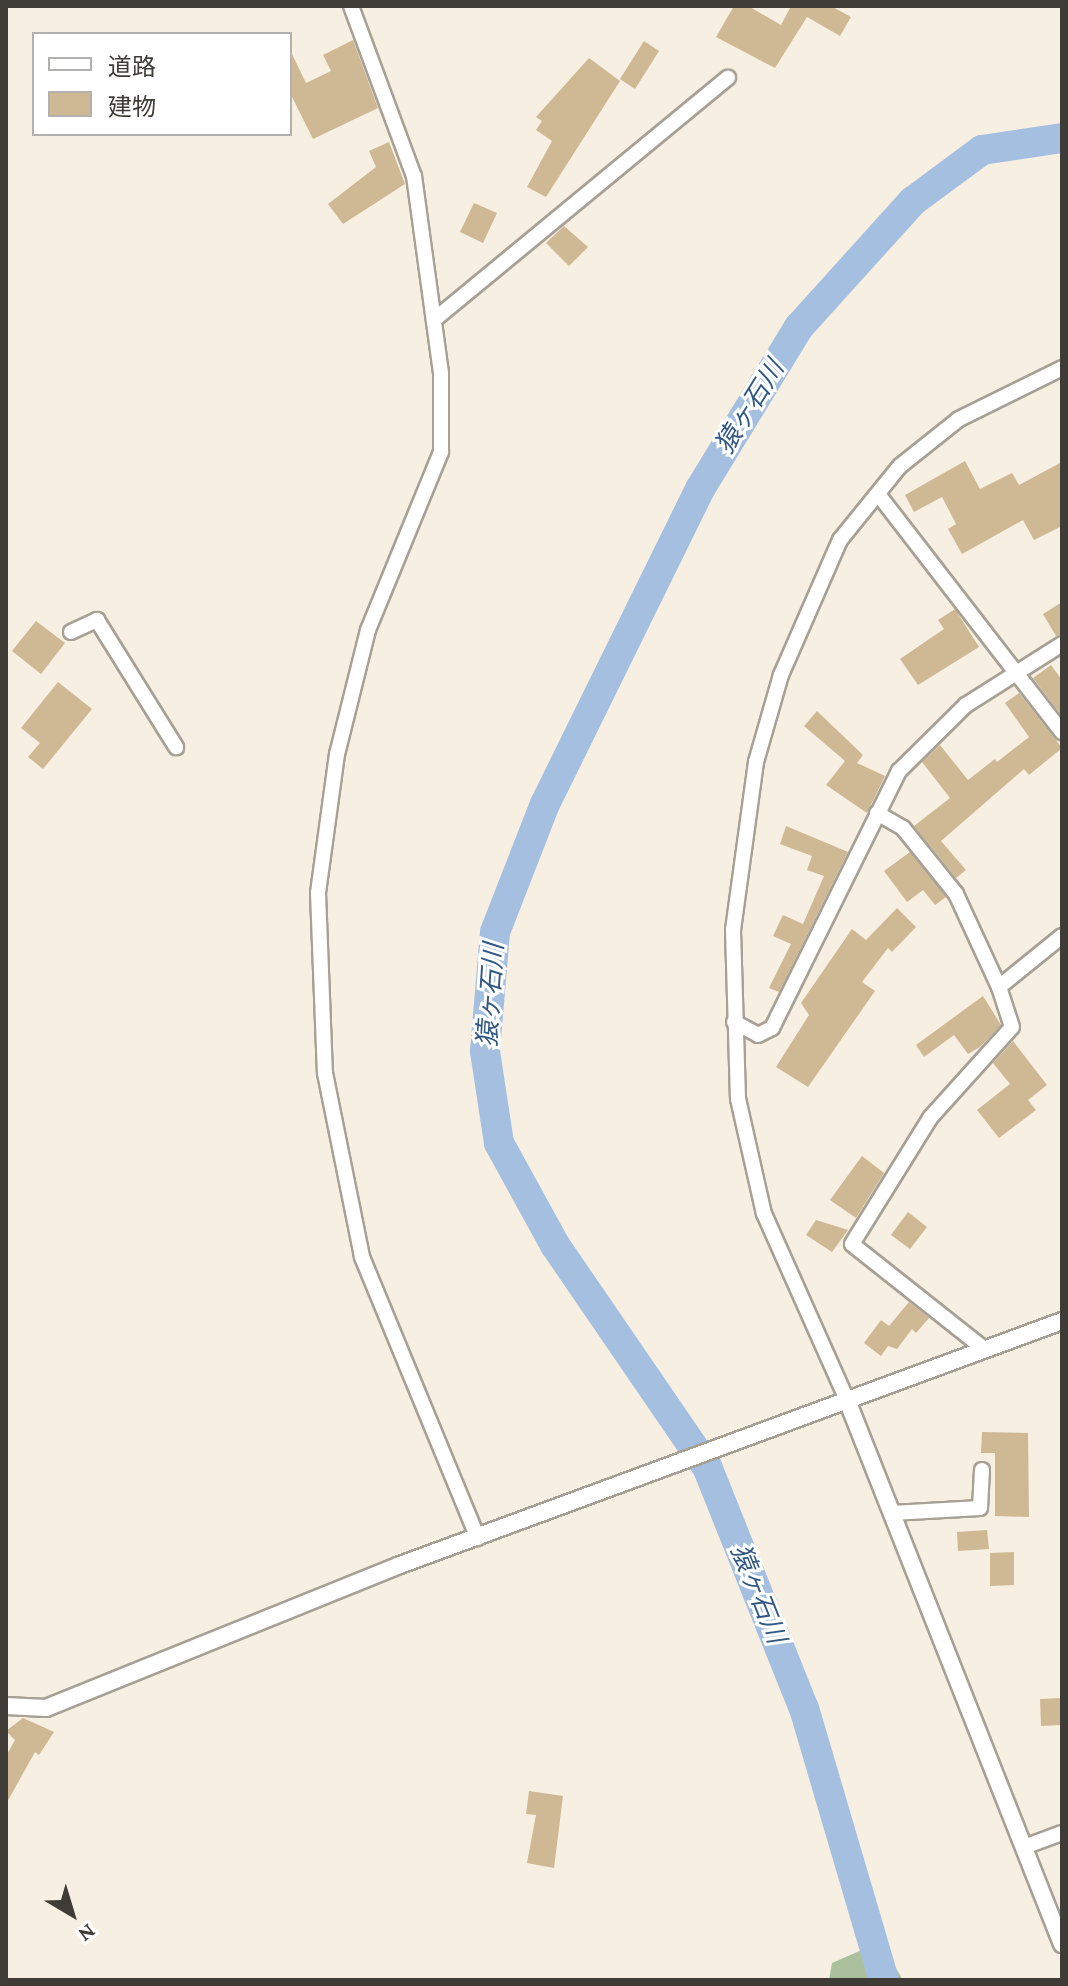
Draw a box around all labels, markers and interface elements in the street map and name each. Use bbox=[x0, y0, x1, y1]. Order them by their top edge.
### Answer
legend bbox=[32, 32, 292, 136]
text: 道路 bbox=[108, 53, 156, 80]
text: 建物 bbox=[108, 93, 156, 120]
water label: 猿ヶ石川 bbox=[709, 355, 791, 459]
water label: 猿ヶ石川 bbox=[472, 942, 510, 1048]
water label: 猿ヶ石川 bbox=[724, 1540, 792, 1648]
north arrow bbox=[32, 1874, 112, 1954]
text: N bbox=[73, 1919, 101, 1948]

